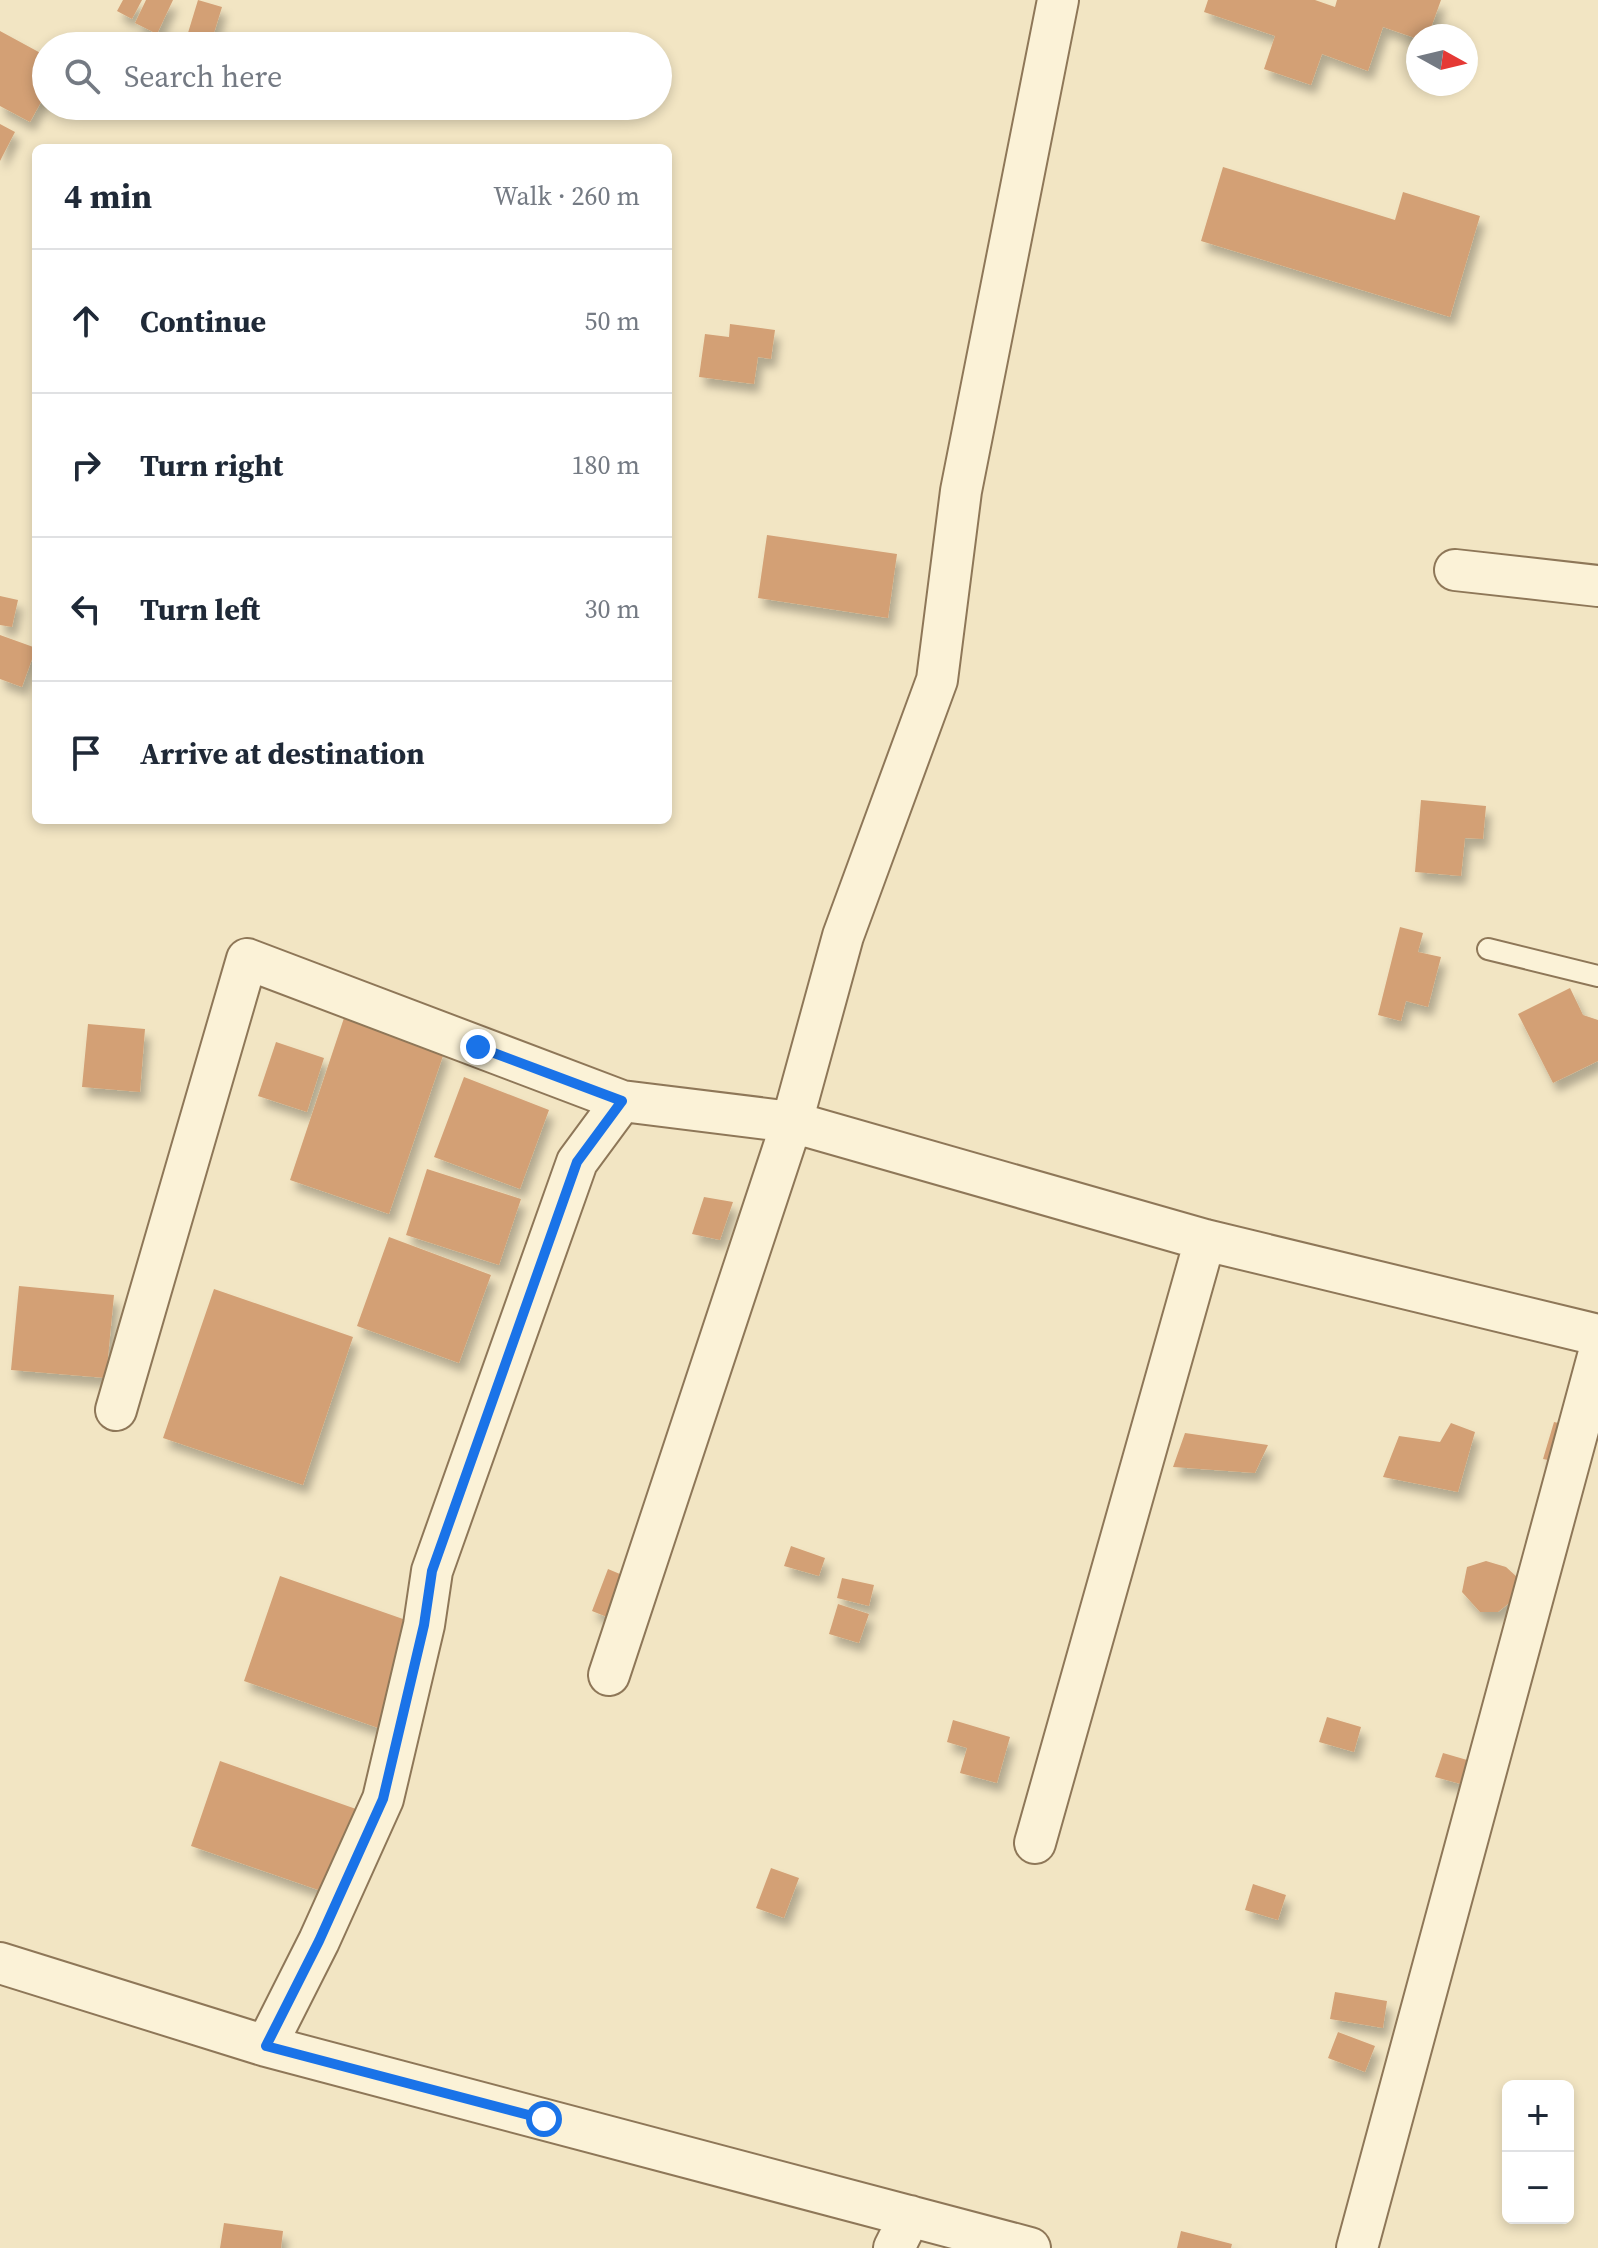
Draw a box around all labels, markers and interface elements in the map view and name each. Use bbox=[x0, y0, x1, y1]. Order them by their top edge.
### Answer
north arrow bbox=[1406, 24, 1478, 96]
search box bbox=[32, 32, 672, 120]
icon: search bbox=[60, 54, 104, 98]
text: Search here bbox=[124, 56, 282, 97]
text: 4 min bbox=[64, 173, 152, 219]
text: Walk · 260 m bbox=[493, 178, 640, 214]
icon: ahead bbox=[64, 299, 108, 343]
text: Continue bbox=[140, 301, 266, 342]
text: 50 m bbox=[585, 303, 640, 339]
icon: right bbox=[64, 443, 108, 487]
text: Turn right bbox=[140, 445, 283, 486]
text: 180 m bbox=[572, 447, 640, 483]
icon: left bbox=[64, 587, 108, 631]
text: Turn left bbox=[140, 589, 260, 630]
text: 30 m bbox=[585, 591, 640, 627]
icon: arrive bbox=[64, 731, 108, 775]
text: Arrive at destination bbox=[140, 733, 425, 774]
route end bbox=[460, 1029, 496, 1065]
map controls bbox=[1502, 2080, 1574, 2224]
button: + bbox=[1502, 2080, 1574, 2152]
route start bbox=[526, 2101, 562, 2137]
button: − bbox=[1502, 2152, 1574, 2224]

